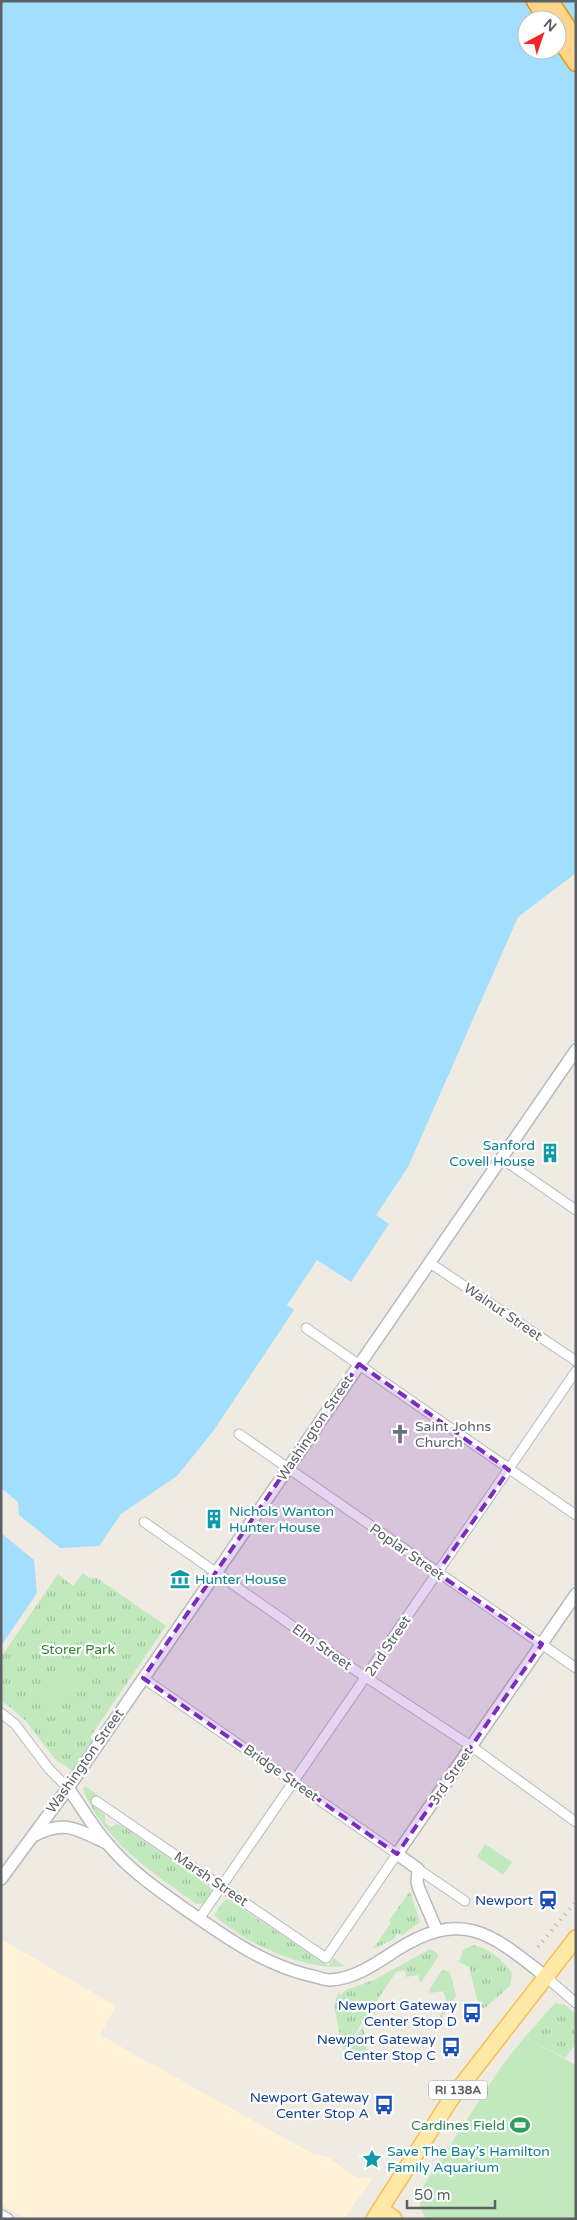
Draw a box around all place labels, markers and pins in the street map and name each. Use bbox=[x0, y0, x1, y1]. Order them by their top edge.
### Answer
place label: Sanford Covell House bbox=[449, 1137, 535, 1170]
building icon: Sanford Covell House bbox=[539, 1142, 561, 1164]
place label: Saint Johns Church bbox=[415, 1418, 491, 1451]
church icon: Saint Johns Church bbox=[389, 1423, 411, 1445]
place label: Nichols Wanton Hunter House bbox=[229, 1503, 334, 1536]
building icon: Nichols Wanton Hunter House bbox=[203, 1508, 225, 1530]
museum icon: Hunter House bbox=[169, 1568, 191, 1590]
place label: Hunter House bbox=[195, 1571, 287, 1588]
station icon: Newport bbox=[537, 1889, 559, 1911]
place label: Newport bbox=[475, 1892, 534, 1909]
place label: Newport Gateway Center Stop D bbox=[338, 1997, 457, 2030]
bus stop icon: Newport Gateway Center Stop D bbox=[461, 2002, 483, 2024]
place label: Newport Gateway Center Stop C bbox=[317, 2031, 436, 2064]
bus stop icon: Newport Gateway Center Stop C bbox=[440, 2036, 462, 2058]
place label: Newport Gateway Center Stop A bbox=[250, 2089, 369, 2122]
bus stop icon: Newport Gateway Center Stop A bbox=[373, 2094, 395, 2116]
sports icon: Cardines Field bbox=[509, 2114, 531, 2136]
place label: Cardines Field bbox=[411, 2117, 505, 2134]
place label: Save The Bay’s Hamilton Family Aquarium bbox=[387, 2143, 550, 2176]
place icon: Save The Bay’s Hamilton Family Aquarium bbox=[361, 2148, 383, 2170]

